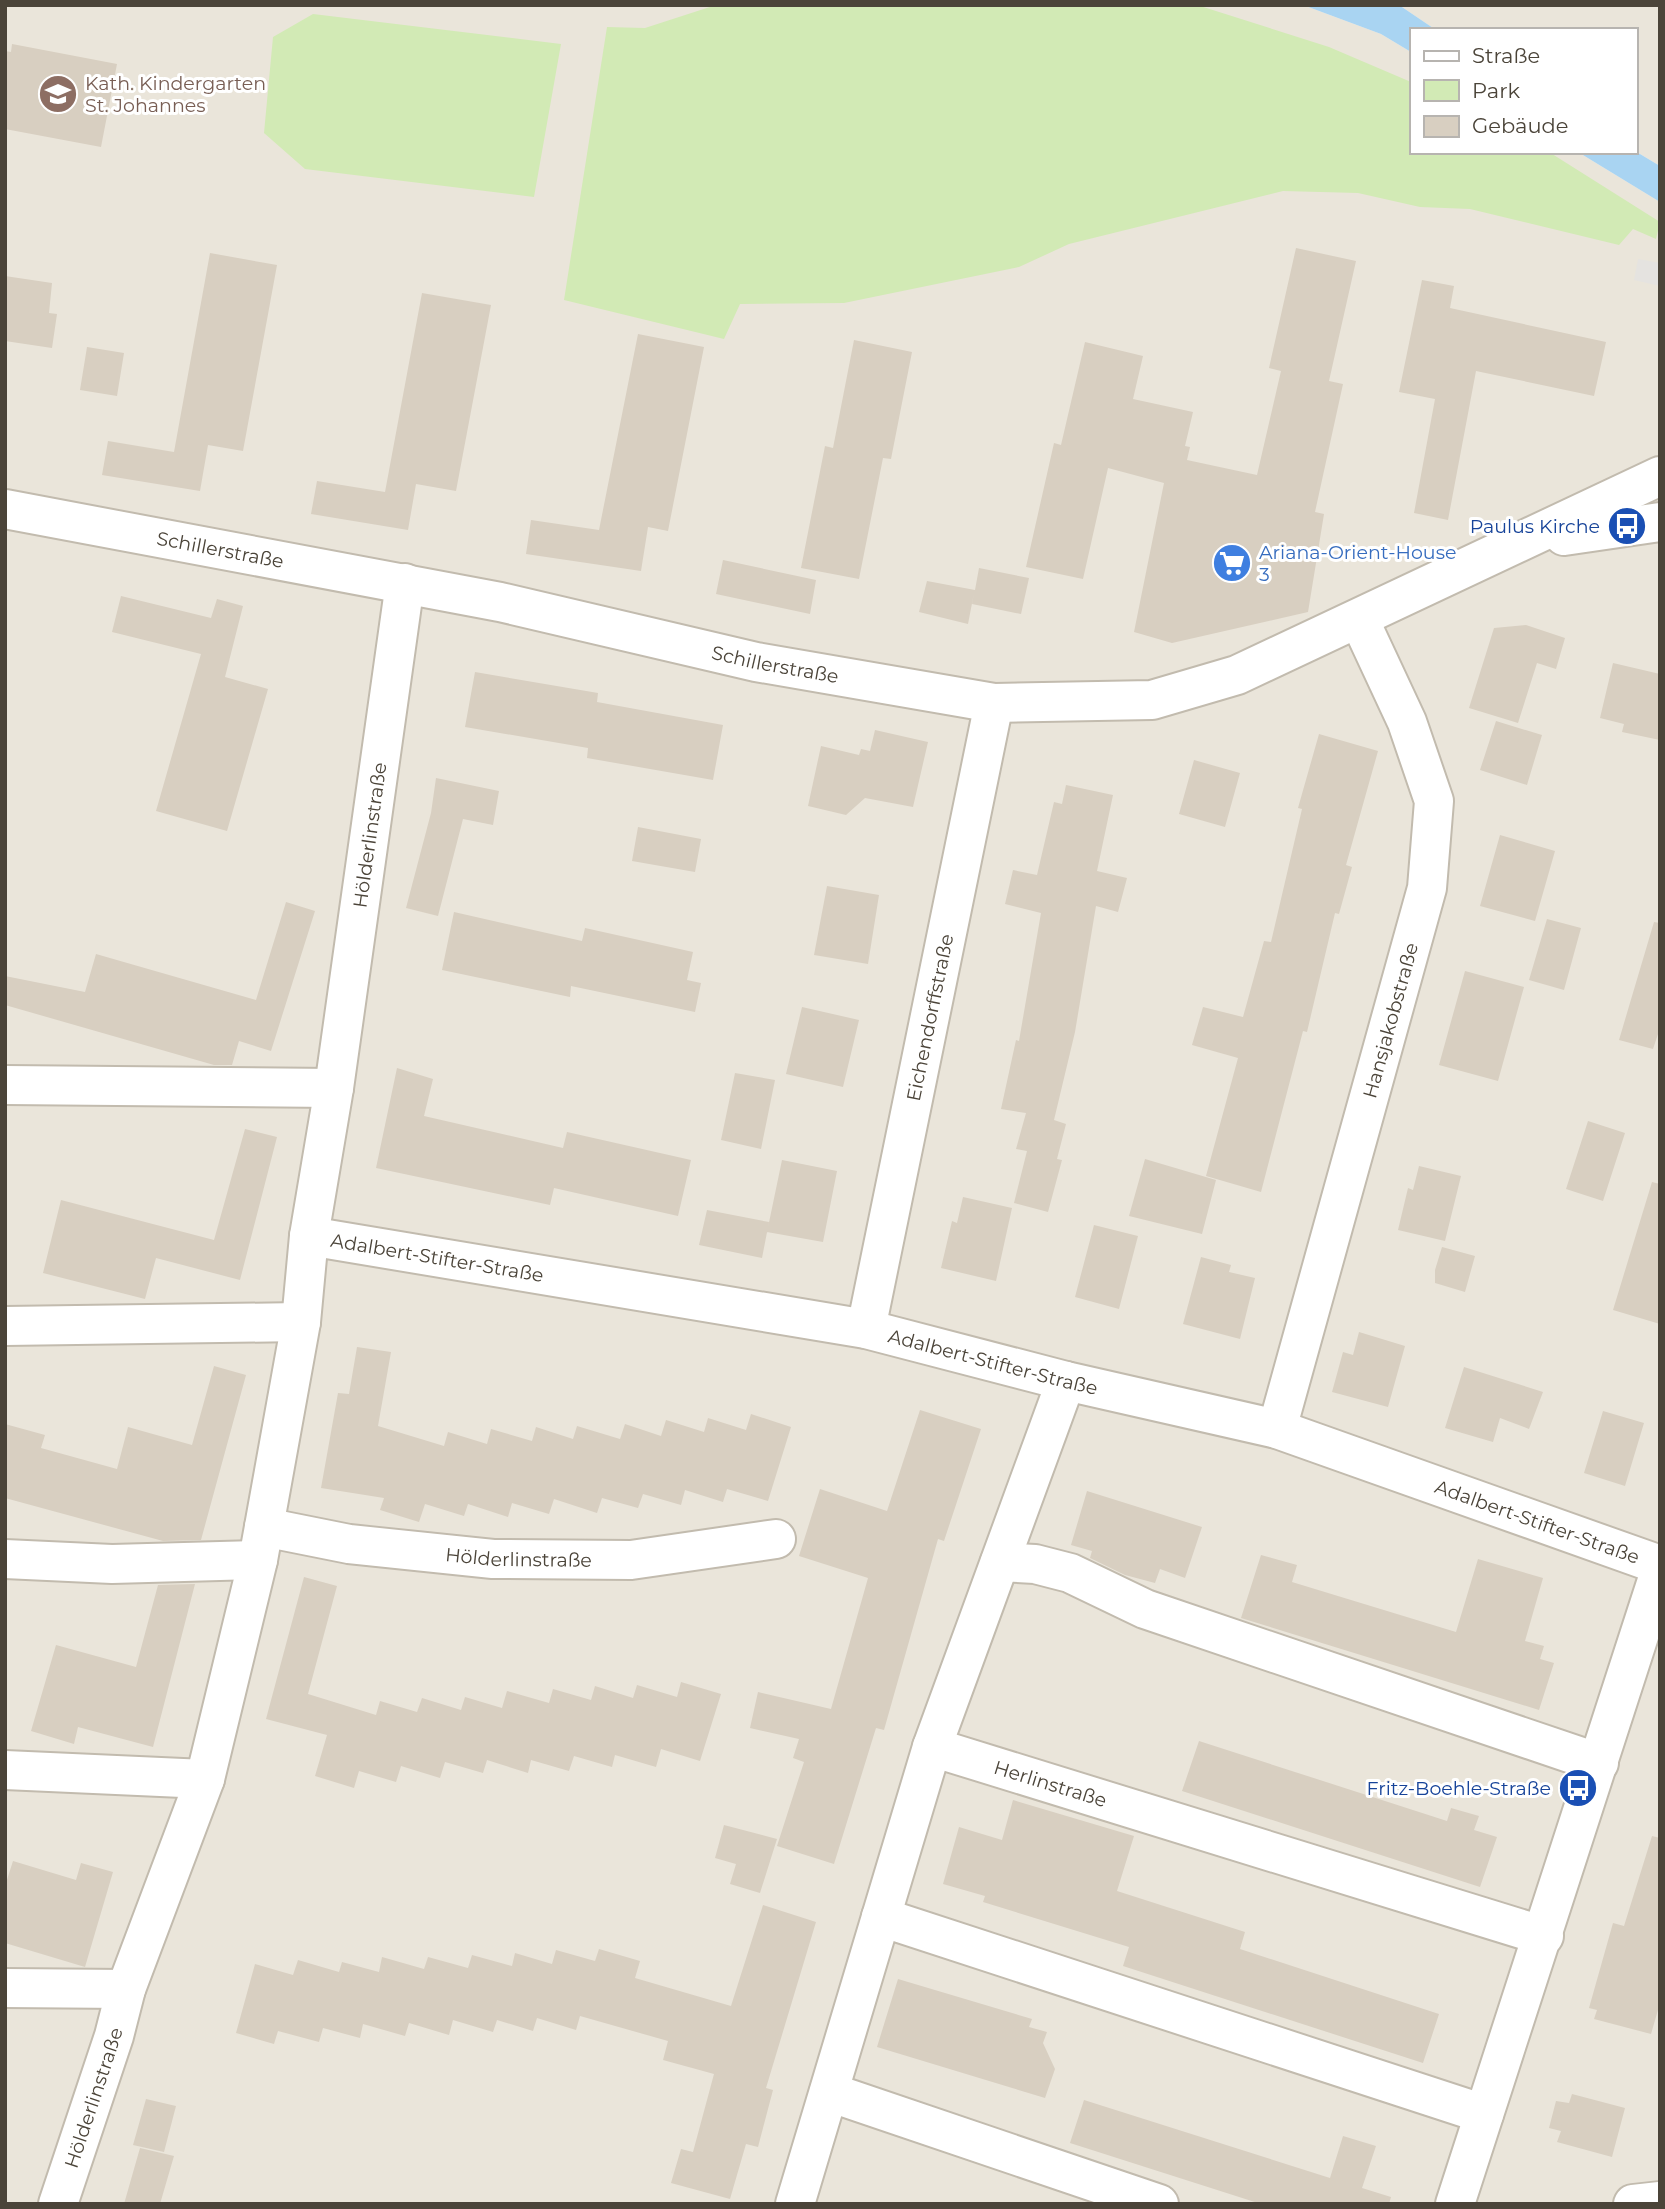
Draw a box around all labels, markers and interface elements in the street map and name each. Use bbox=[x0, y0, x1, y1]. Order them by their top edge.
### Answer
legend bbox=[1410, 28, 1637, 154]
text: Straße bbox=[1472, 43, 1540, 68]
place label: Kath. Kindergarten St. Johannes bbox=[85, 72, 266, 117]
school or university icon: Kath. Kindergarten St. Johannes bbox=[37, 73, 79, 115]
text: Park bbox=[1472, 78, 1520, 103]
text: Gebäude bbox=[1472, 113, 1569, 138]
bus stop icon: Paulus Kirche bbox=[1606, 505, 1648, 547]
place label: Paulus Kirche bbox=[1470, 515, 1600, 538]
street label: Schillerstraße bbox=[155, 527, 286, 573]
place label: Ariana-Orient-House 3 bbox=[1259, 541, 1456, 586]
supermarket icon: Ariana-Orient-House 3 bbox=[1211, 542, 1253, 584]
street label: Schillerstraße bbox=[709, 641, 840, 688]
street label: Hölderlinstraße bbox=[348, 761, 392, 909]
street label: Eichendorffstraße bbox=[902, 932, 959, 1103]
street label: Hansjakobstraße bbox=[1358, 940, 1423, 1101]
street label: Adalbert-Stifter-Straße bbox=[329, 1229, 545, 1287]
street label: Adalbert-Stifter-Straße bbox=[886, 1324, 1100, 1400]
street label: Adalbert-Stifter-Straße bbox=[1432, 1475, 1642, 1569]
street label: Hölderlinstraße bbox=[444, 1543, 592, 1572]
street label: Herlinstraße bbox=[991, 1756, 1110, 1812]
bus stop icon: Fritz-Boehle-Straße bbox=[1557, 1767, 1599, 1809]
place label: Fritz-Boehle-Straße bbox=[1366, 1777, 1551, 1800]
street label: Hölderlinstraße bbox=[60, 2025, 128, 2171]

